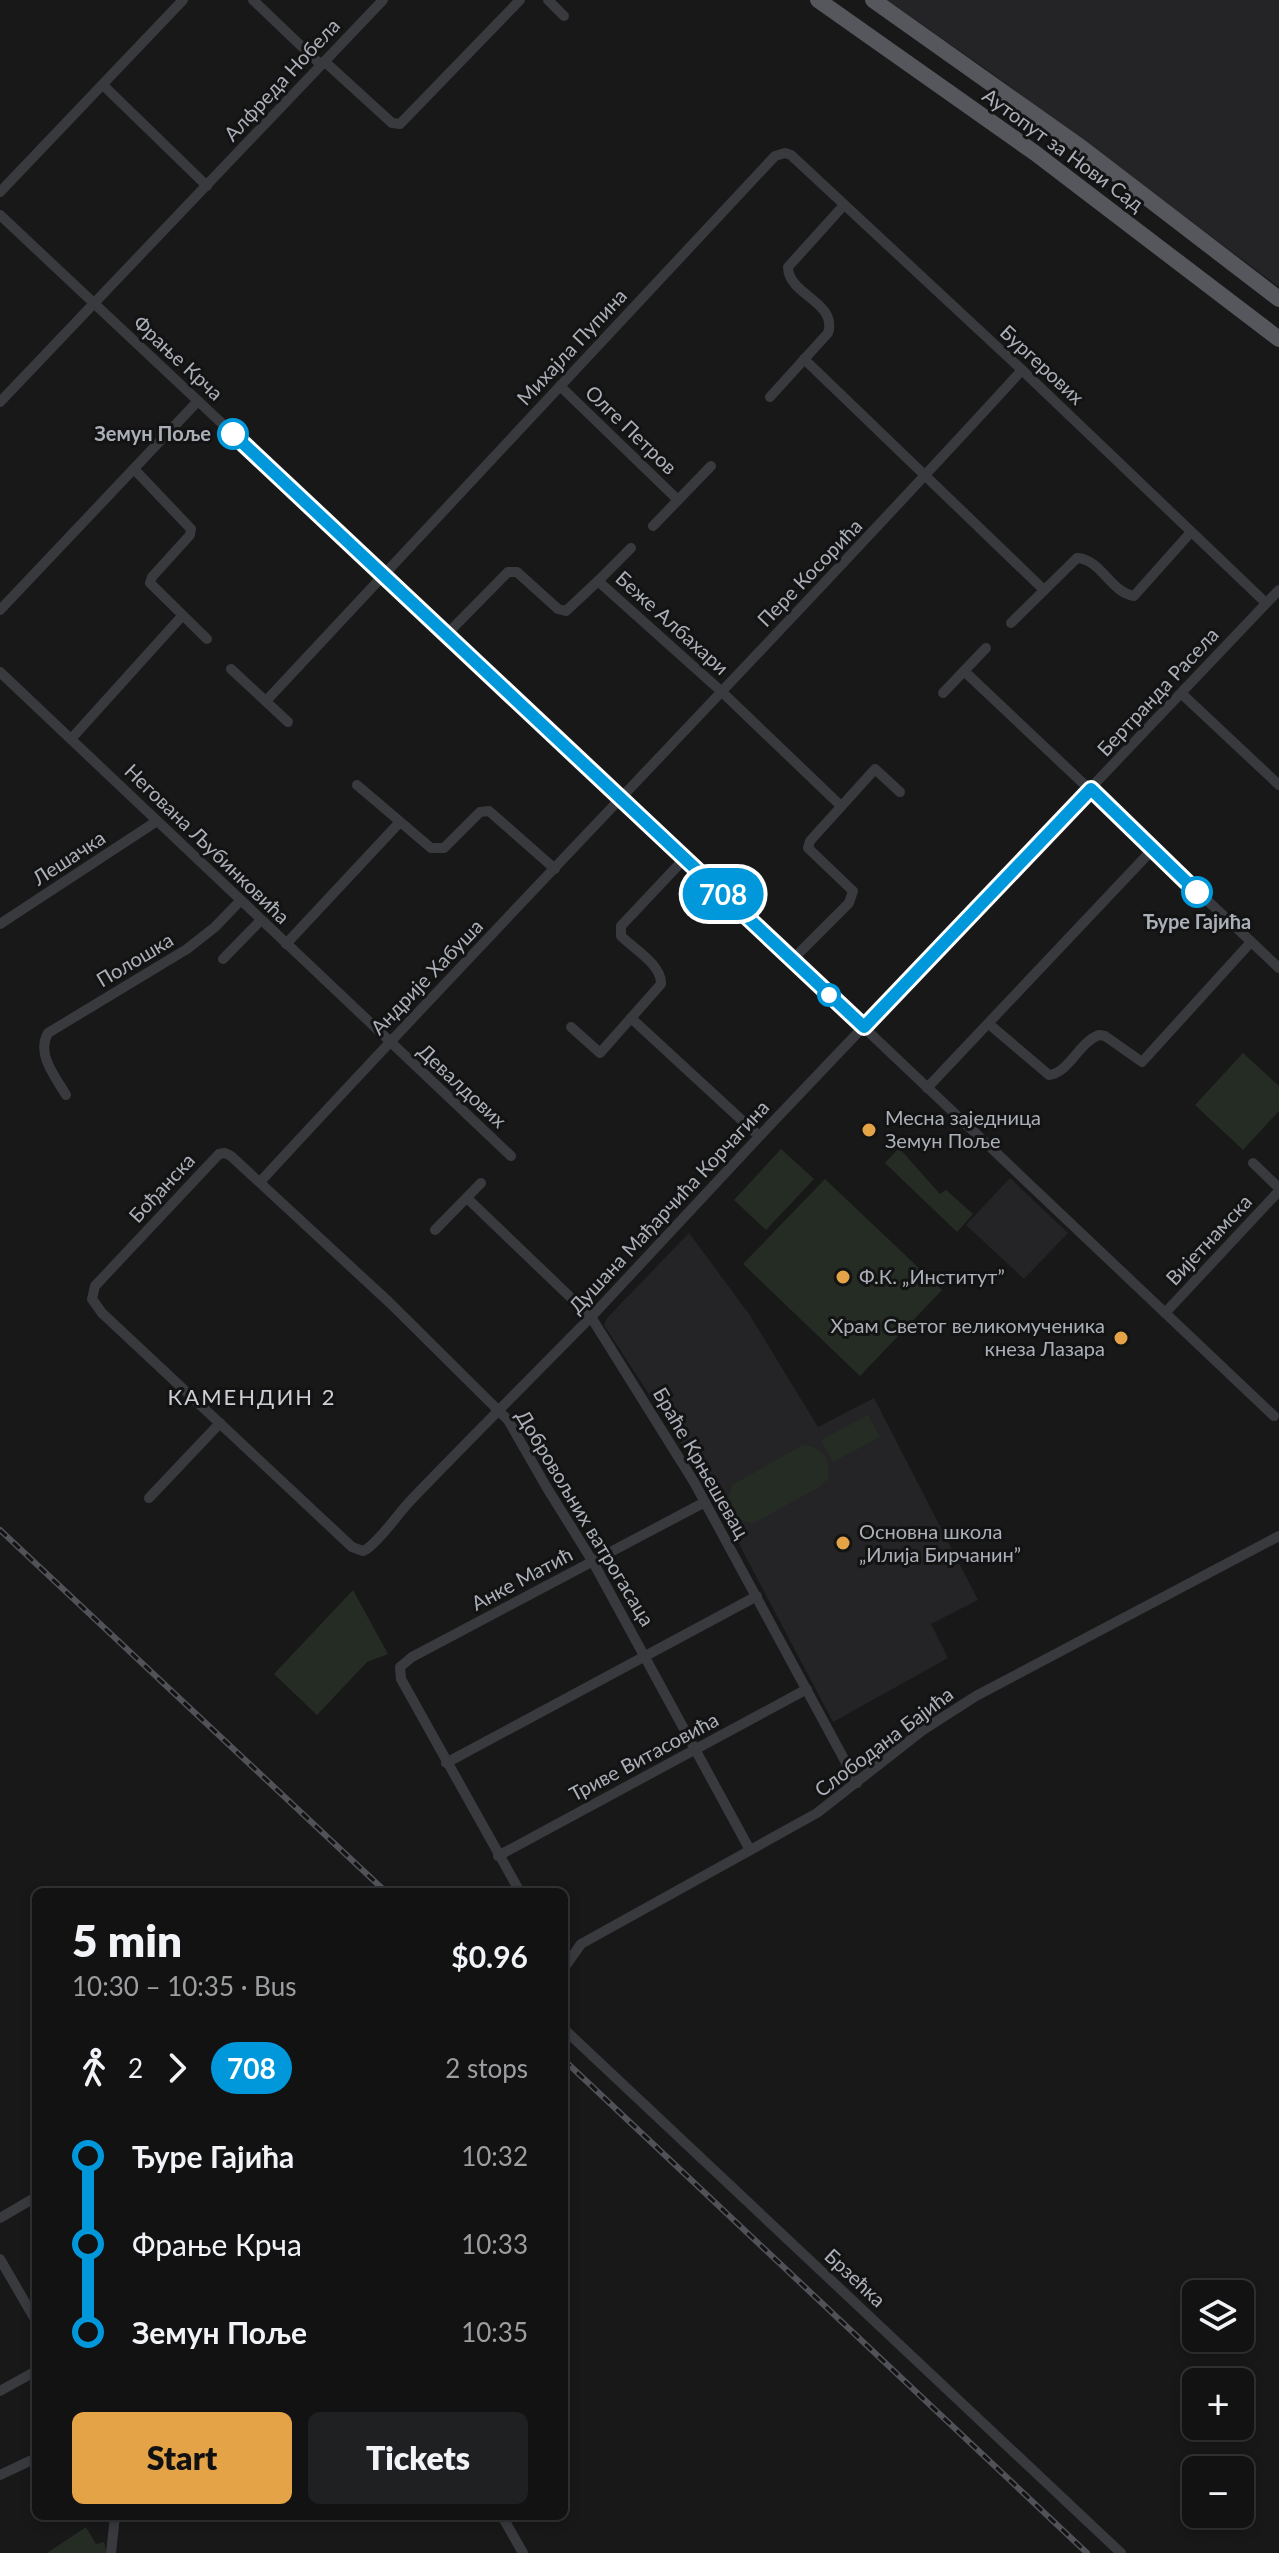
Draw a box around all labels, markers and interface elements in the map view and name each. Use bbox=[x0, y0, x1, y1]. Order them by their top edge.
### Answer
street label: Алфреда Нобела bbox=[218, 13, 344, 146]
street label: Аутопут за Нови Сад bbox=[978, 83, 1149, 216]
street label: Михајла Пупина bbox=[511, 283, 631, 409]
street label: Фрање Крча bbox=[129, 310, 228, 405]
street label: Бургерових bbox=[996, 319, 1090, 409]
street label: Олге Петров bbox=[581, 380, 682, 479]
marker: Земун Поље bbox=[218, 419, 248, 449]
place label: Земун Поље bbox=[94, 421, 211, 445]
street label: Пере Косорића bbox=[752, 513, 867, 631]
street label: Беже Албахари bbox=[611, 565, 734, 679]
street label: Бертранда Расела bbox=[1092, 622, 1223, 761]
street label: Негована Љубинковића bbox=[120, 758, 295, 928]
street label: Лешачка bbox=[27, 825, 109, 890]
line badge: 708 bbox=[677, 868, 769, 920]
text: 708 bbox=[699, 877, 747, 911]
marker: Ђуре Гајића bbox=[1182, 877, 1212, 907]
place label: Ђуре Гајића bbox=[1143, 909, 1251, 933]
street label: Андрије Хабуша bbox=[365, 914, 487, 1039]
street label: Полошка bbox=[92, 927, 177, 991]
unlabelled marker bbox=[818, 984, 840, 1006]
street label: Девалдових bbox=[413, 1038, 512, 1132]
street label: Душана Мађарчића Корчагина bbox=[563, 1095, 773, 1318]
place label: Месна заједница Земун Поље bbox=[885, 1105, 1041, 1152]
marker: Месна заједница Земун Поље bbox=[860, 1121, 878, 1139]
street label: Бођанска bbox=[123, 1148, 199, 1227]
street label: Вијетнамска bbox=[1160, 1189, 1256, 1289]
place label: Ф.К. „Институт” bbox=[859, 1264, 1005, 1288]
marker: Ф.К. „Институт” bbox=[834, 1268, 852, 1286]
place label: Храм Светог великомученика кнеза Лазара bbox=[830, 1313, 1105, 1360]
marker: Храм Светог великомученика кнеза Лазара bbox=[1112, 1329, 1130, 1347]
district label: КАМЕНДИН 2 bbox=[168, 1383, 336, 1410]
street label: Браће Крњешевац bbox=[649, 1383, 755, 1542]
street label: Добровољних ватрогасаца bbox=[512, 1405, 660, 1630]
place label: Основна школа „Илија Бирчанин” bbox=[859, 1519, 1021, 1566]
marker: Основна школа „Илија Бирчанин” bbox=[834, 1534, 852, 1552]
street label: Анке Матић bbox=[467, 1541, 576, 1615]
street label: Слободана Бајића bbox=[809, 1681, 957, 1801]
street label: Триве Витасовића bbox=[565, 1707, 722, 1806]
text: 5 min bbox=[72, 1914, 182, 1966]
text: $0.96 bbox=[451, 1938, 528, 1974]
text: 10:30 – 10:35 · Bus bbox=[72, 1970, 296, 2002]
icon: walk bbox=[72, 2046, 116, 2090]
icon: forward bbox=[155, 2046, 199, 2090]
text: 708 bbox=[227, 2051, 276, 2085]
text: 2 bbox=[128, 2052, 143, 2084]
text: 2 stops bbox=[445, 2052, 528, 2084]
text: Ђуре Гајића bbox=[132, 2138, 294, 2174]
text: 10:32 bbox=[461, 2140, 528, 2172]
text: Фрање Крча bbox=[132, 2226, 302, 2262]
text: 10:33 bbox=[461, 2228, 528, 2260]
street label: Брзећка bbox=[820, 2243, 891, 2311]
map controls bbox=[1182, 2280, 1254, 2528]
button: layers bbox=[1182, 2280, 1254, 2352]
text: Земун Поље bbox=[132, 2314, 307, 2350]
text: 10:35 bbox=[461, 2316, 528, 2348]
button: + bbox=[1182, 2368, 1254, 2440]
button: Start bbox=[72, 2412, 292, 2504]
button: Tickets bbox=[308, 2412, 528, 2504]
button: − bbox=[1182, 2456, 1254, 2528]

